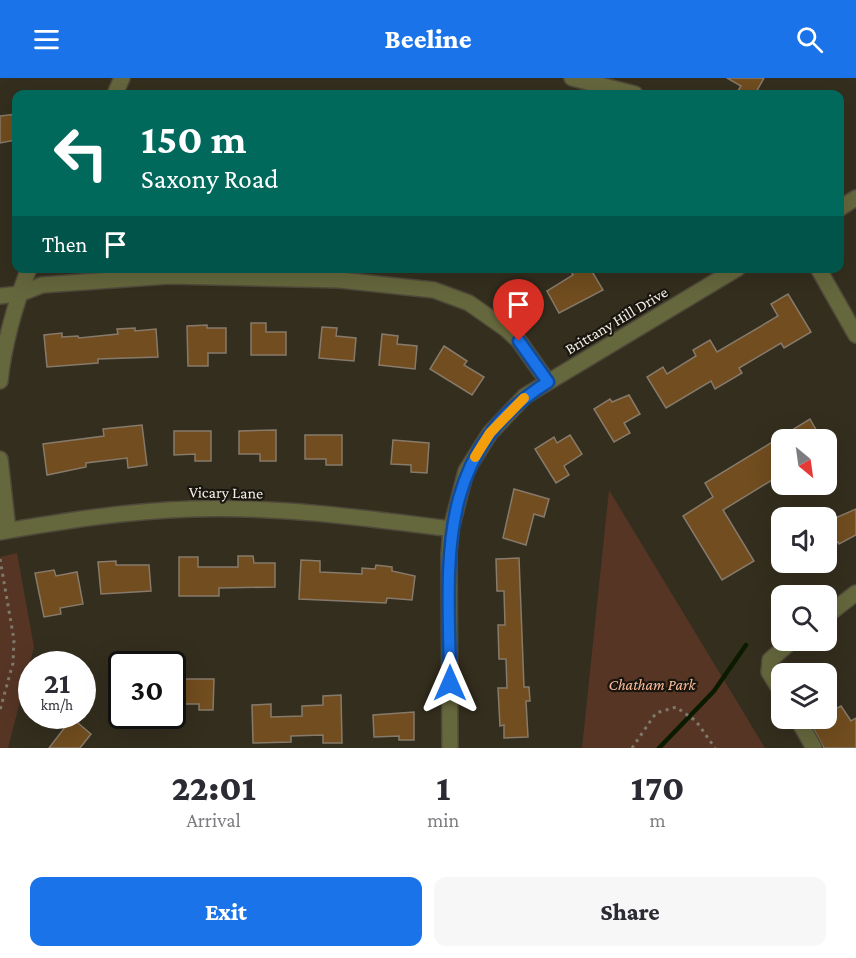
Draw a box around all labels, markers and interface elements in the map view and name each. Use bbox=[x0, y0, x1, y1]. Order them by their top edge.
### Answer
icon: menu bbox=[30, 23, 63, 56]
icon: search bbox=[793, 23, 826, 56]
text: Beeline bbox=[384, 24, 472, 54]
icon: left bbox=[42, 114, 120, 192]
text: 150 m bbox=[141, 115, 246, 162]
text: Saxony Road bbox=[141, 164, 278, 194]
icon: arrive bbox=[99, 228, 132, 261]
text: Then bbox=[42, 232, 87, 257]
pin bbox=[493, 279, 544, 341]
street label: Brittany Hill Drive bbox=[562, 283, 671, 359]
icon: arrive bbox=[502, 288, 535, 321]
north arrow bbox=[771, 429, 837, 495]
map controls bbox=[771, 429, 837, 729]
street label: Vicary Lane bbox=[189, 483, 263, 503]
button: sound bbox=[771, 507, 837, 573]
button: search bbox=[771, 585, 837, 651]
speed limit sign: 30 bbox=[108, 651, 186, 729]
position arrow bbox=[418, 651, 482, 715]
button: layers bbox=[771, 663, 837, 729]
text: 21 bbox=[44, 666, 70, 699]
park label: Chatham Park bbox=[608, 676, 697, 693]
text: km/h bbox=[41, 697, 73, 713]
text: 22:01 bbox=[171, 768, 256, 808]
text: 1 bbox=[436, 768, 450, 808]
text: 170 bbox=[631, 768, 685, 808]
text: Arrival bbox=[186, 809, 241, 831]
text: min bbox=[427, 809, 459, 831]
text: m bbox=[650, 809, 666, 831]
button: Exit bbox=[30, 877, 422, 946]
button: Share bbox=[434, 877, 826, 946]

